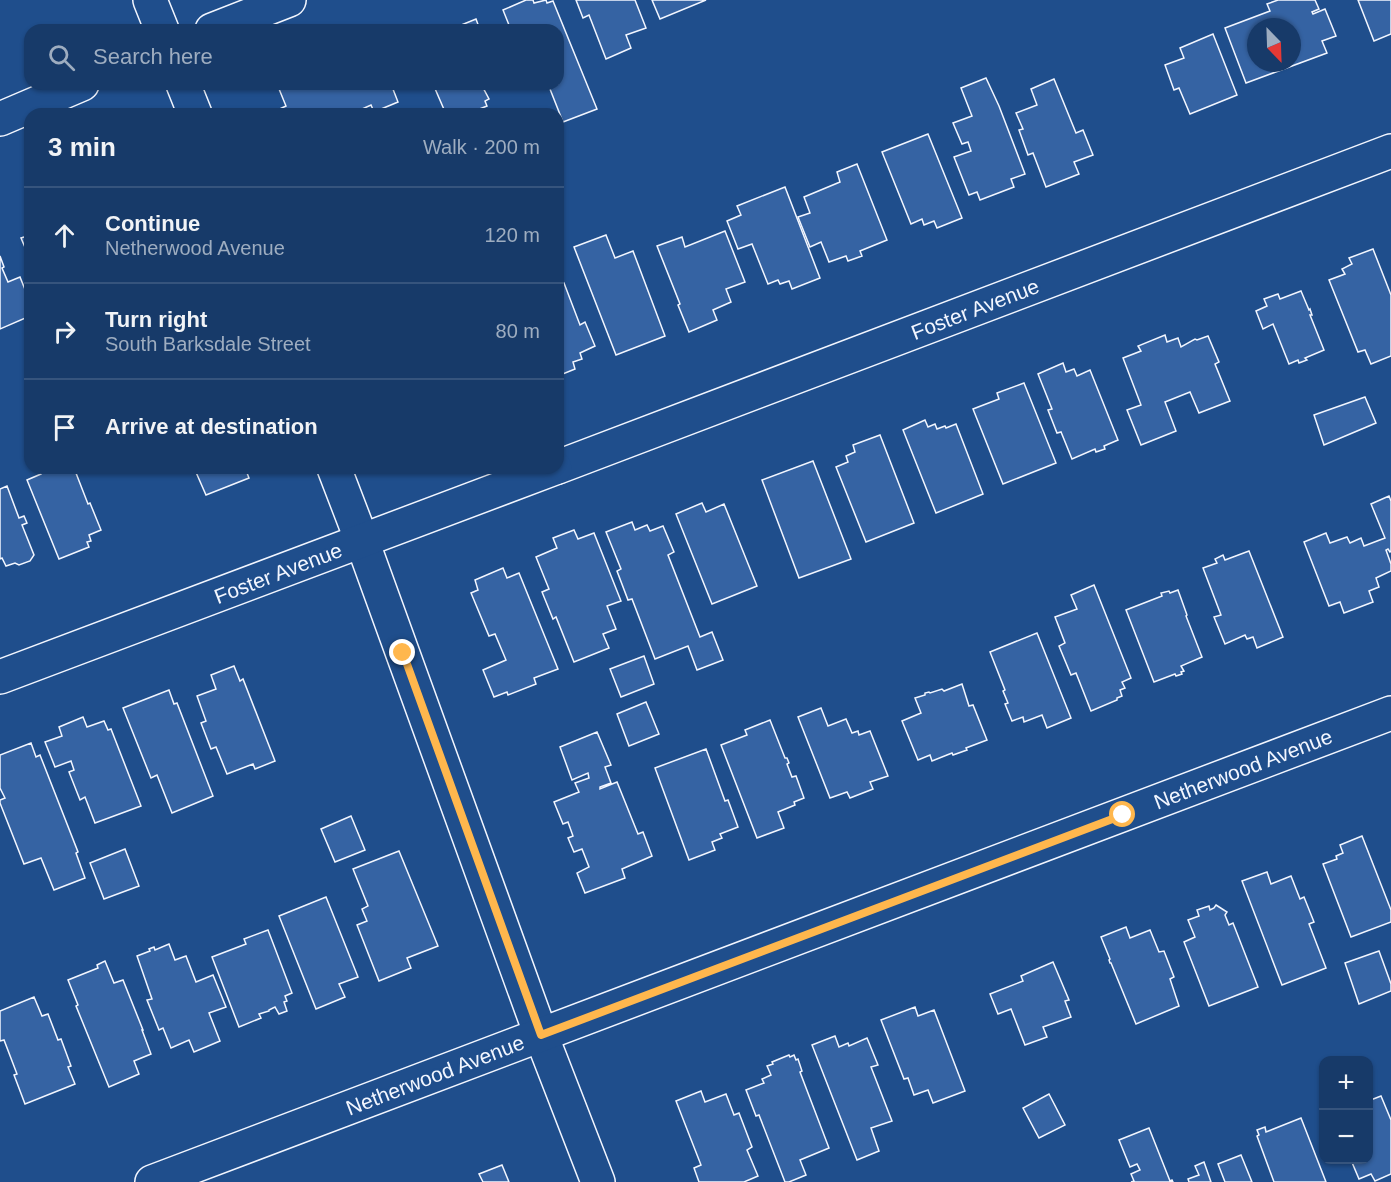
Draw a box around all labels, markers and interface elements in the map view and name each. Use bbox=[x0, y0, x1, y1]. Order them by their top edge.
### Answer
north arrow bbox=[1247, 18, 1301, 72]
search box bbox=[24, 24, 564, 90]
icon: search bbox=[45, 41, 78, 74]
text: Search here bbox=[93, 44, 213, 69]
text: 3 min bbox=[48, 132, 116, 162]
text: Walk · 200 m bbox=[423, 136, 540, 158]
text: Continue bbox=[105, 211, 200, 236]
icon: ahead bbox=[48, 219, 81, 252]
text: 120 m bbox=[484, 224, 540, 246]
text: Netherwood Avenue bbox=[105, 237, 285, 259]
street label: Foster Avenue bbox=[908, 274, 1042, 344]
text: Turn right bbox=[105, 307, 207, 332]
icon: right bbox=[48, 315, 81, 348]
text: 80 m bbox=[496, 320, 540, 342]
text: South Barksdale Street bbox=[105, 333, 311, 355]
icon: arrive bbox=[48, 411, 81, 444]
text: Arrive at destination bbox=[105, 414, 318, 439]
street label: Foster Avenue bbox=[211, 538, 345, 608]
route end bbox=[389, 639, 415, 665]
street label: Netherwood Avenue bbox=[1151, 724, 1335, 814]
route start bbox=[1109, 801, 1135, 827]
street label: Netherwood Avenue bbox=[343, 1030, 527, 1120]
map controls bbox=[1319, 1056, 1373, 1164]
button: + bbox=[1319, 1056, 1373, 1110]
button: − bbox=[1319, 1110, 1373, 1164]

